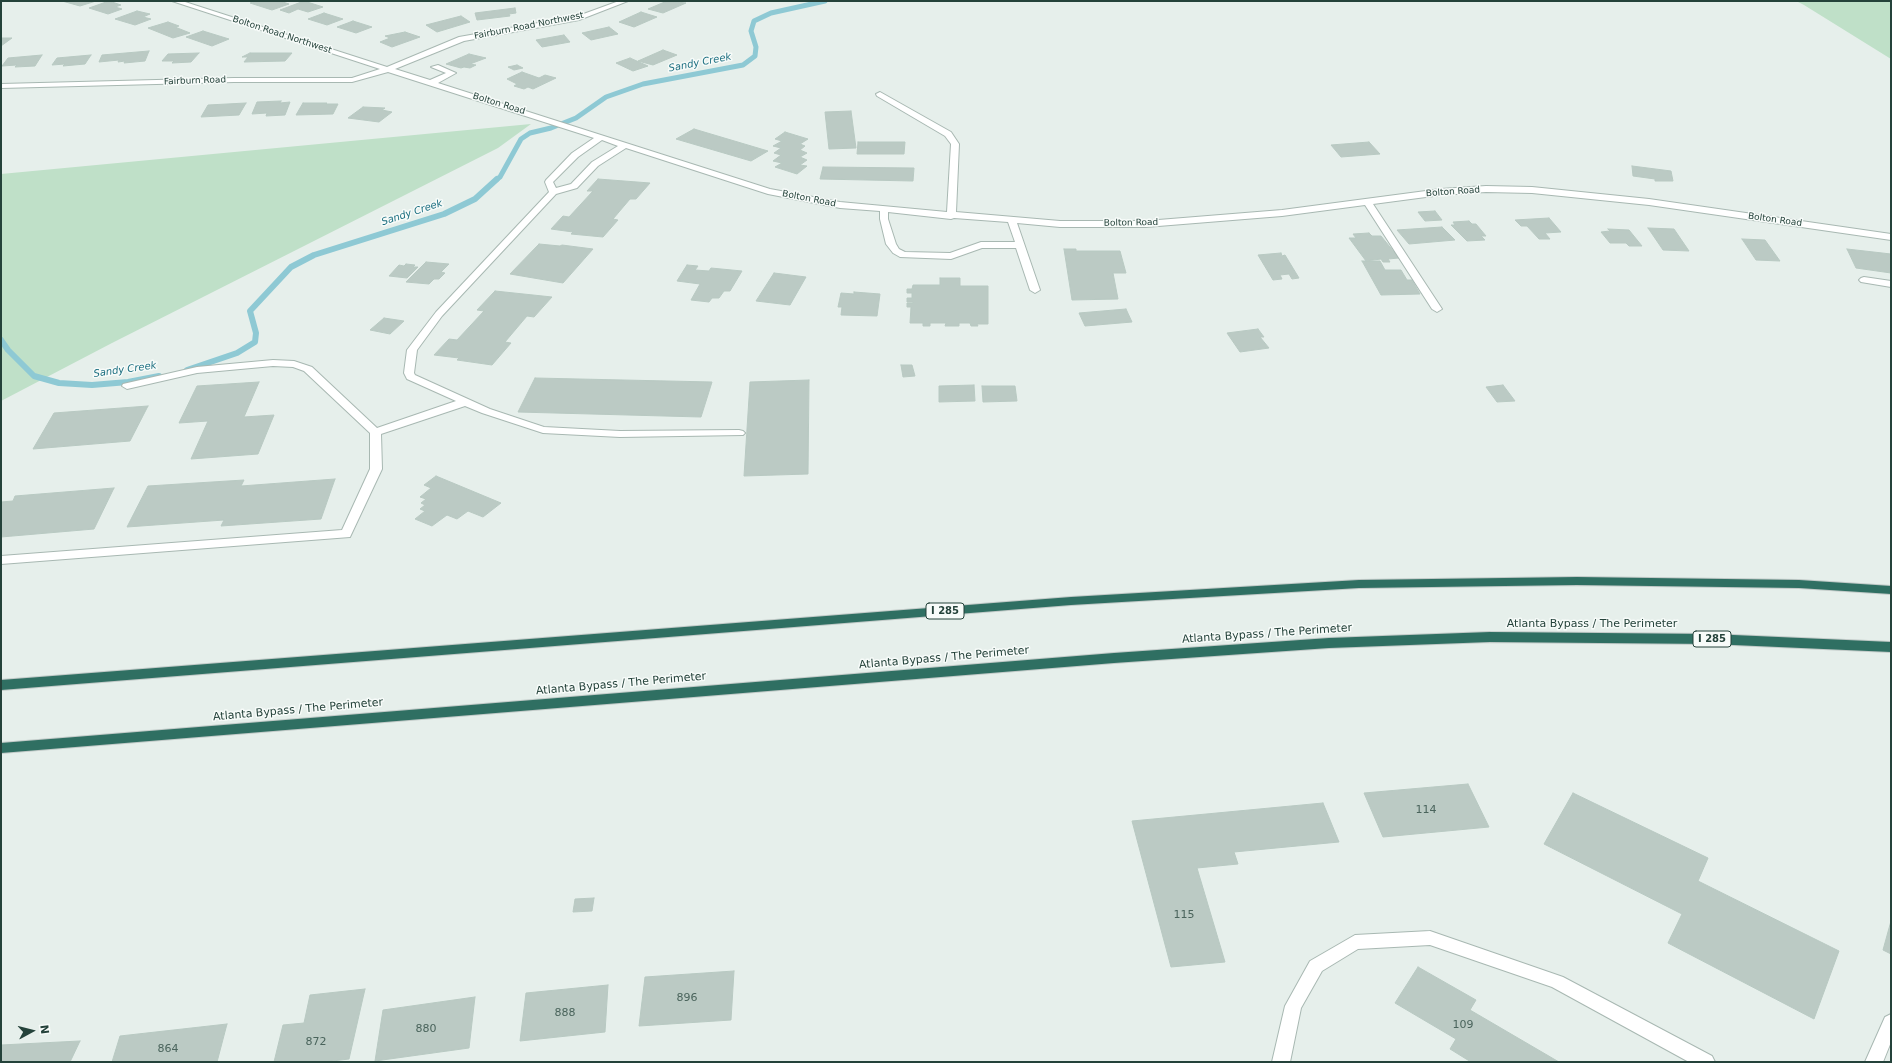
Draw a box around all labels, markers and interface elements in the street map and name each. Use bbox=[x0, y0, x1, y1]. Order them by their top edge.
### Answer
street label: Fairburn Road Northwest bbox=[473, 10, 585, 42]
street label: Bolton Road Northwest bbox=[231, 14, 333, 56]
water label: Sandy Creek bbox=[668, 51, 732, 75]
street label: Fairburn Road bbox=[164, 75, 226, 87]
street label: Bolton Road bbox=[471, 91, 527, 117]
street label: Bolton Road bbox=[1426, 185, 1480, 199]
street label: Bolton Road bbox=[781, 189, 837, 209]
water label: Sandy Creek bbox=[380, 197, 444, 229]
street label: Bolton Road bbox=[1747, 211, 1803, 229]
street label: Bolton Road bbox=[1104, 217, 1158, 229]
water label: Sandy Creek bbox=[93, 360, 157, 380]
road number: I 285 bbox=[926, 603, 964, 619]
street label: Atlanta Bypass / The Perimeter bbox=[1507, 617, 1677, 631]
street label: Atlanta Bypass / The Perimeter bbox=[1181, 621, 1353, 647]
road number: I 285 bbox=[1693, 631, 1731, 647]
street label: Atlanta Bypass / The Perimeter bbox=[858, 644, 1030, 672]
street label: Atlanta Bypass / The Perimeter bbox=[535, 670, 707, 698]
street label: Atlanta Bypass / The Perimeter bbox=[212, 696, 384, 724]
house number: 114 bbox=[1416, 803, 1436, 817]
house number: 115 bbox=[1174, 908, 1194, 922]
house number: 896 bbox=[677, 991, 697, 1005]
house number: 888 bbox=[555, 1006, 575, 1020]
north arrow bbox=[12, 1011, 52, 1051]
house number: 109 bbox=[1453, 1018, 1473, 1032]
house number: 880 bbox=[416, 1022, 436, 1036]
text: N bbox=[37, 1024, 51, 1035]
house number: 872 bbox=[306, 1035, 326, 1049]
house number: 864 bbox=[158, 1042, 178, 1056]

